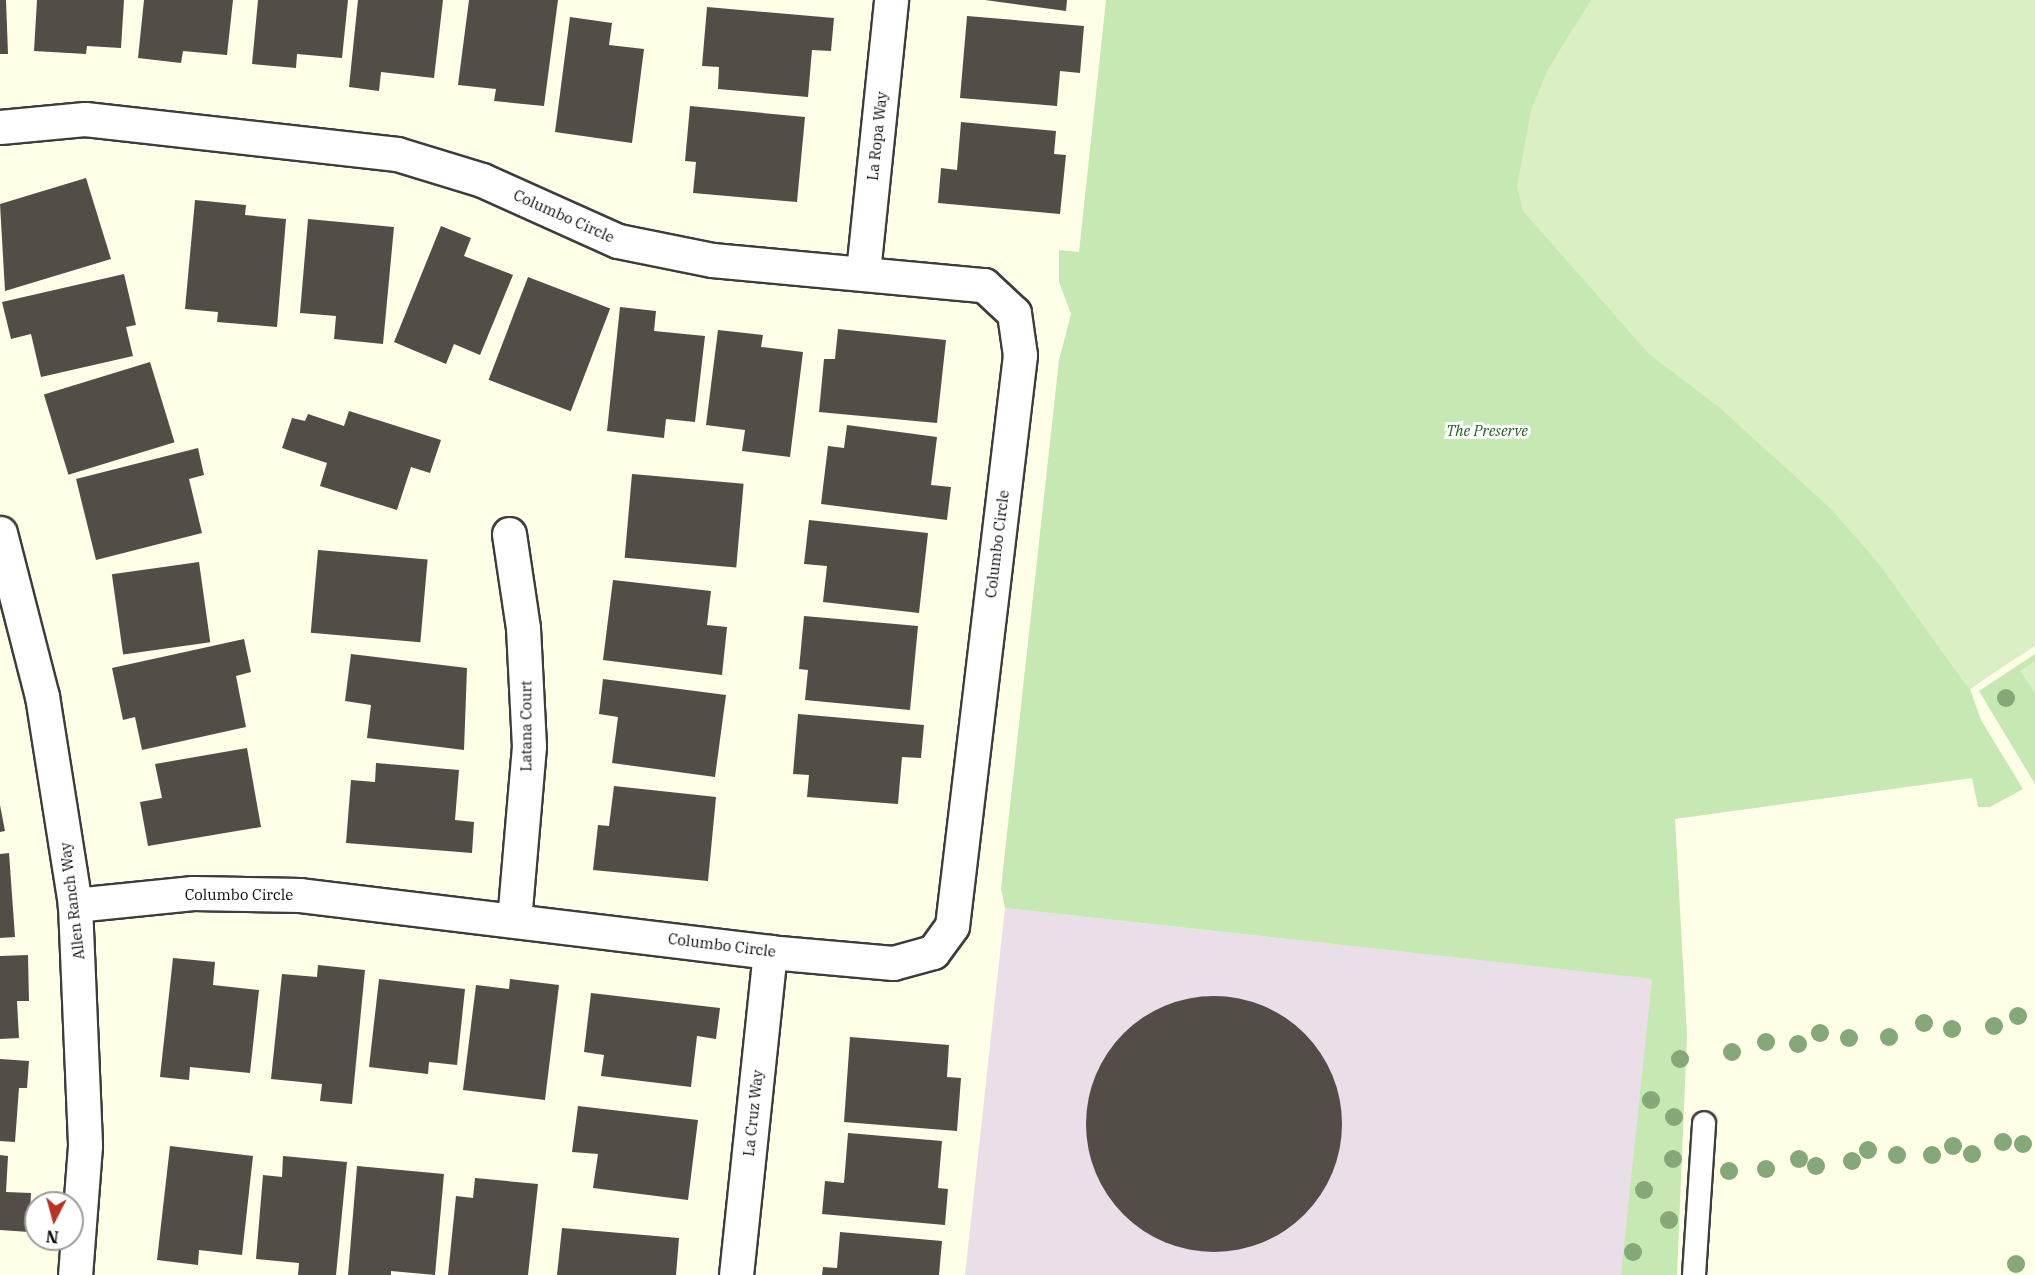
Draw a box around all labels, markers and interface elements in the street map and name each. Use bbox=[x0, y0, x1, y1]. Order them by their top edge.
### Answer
street label: La Ropa Way bbox=[863, 91, 891, 181]
street label: Columbo Circle bbox=[511, 186, 617, 246]
park label: The Preserve bbox=[1446, 422, 1528, 440]
street label: Columbo Circle bbox=[981, 489, 1013, 599]
street label: Latana Court bbox=[517, 680, 535, 772]
street label: Allen Ranch Way bbox=[56, 841, 88, 961]
street label: Columbo Circle bbox=[185, 886, 293, 904]
street label: Columbo Circle bbox=[667, 929, 777, 961]
street label: La Cruz Way bbox=[739, 1069, 767, 1157]
north arrow bbox=[24, 1191, 84, 1251]
text: N bbox=[45, 1226, 60, 1248]

